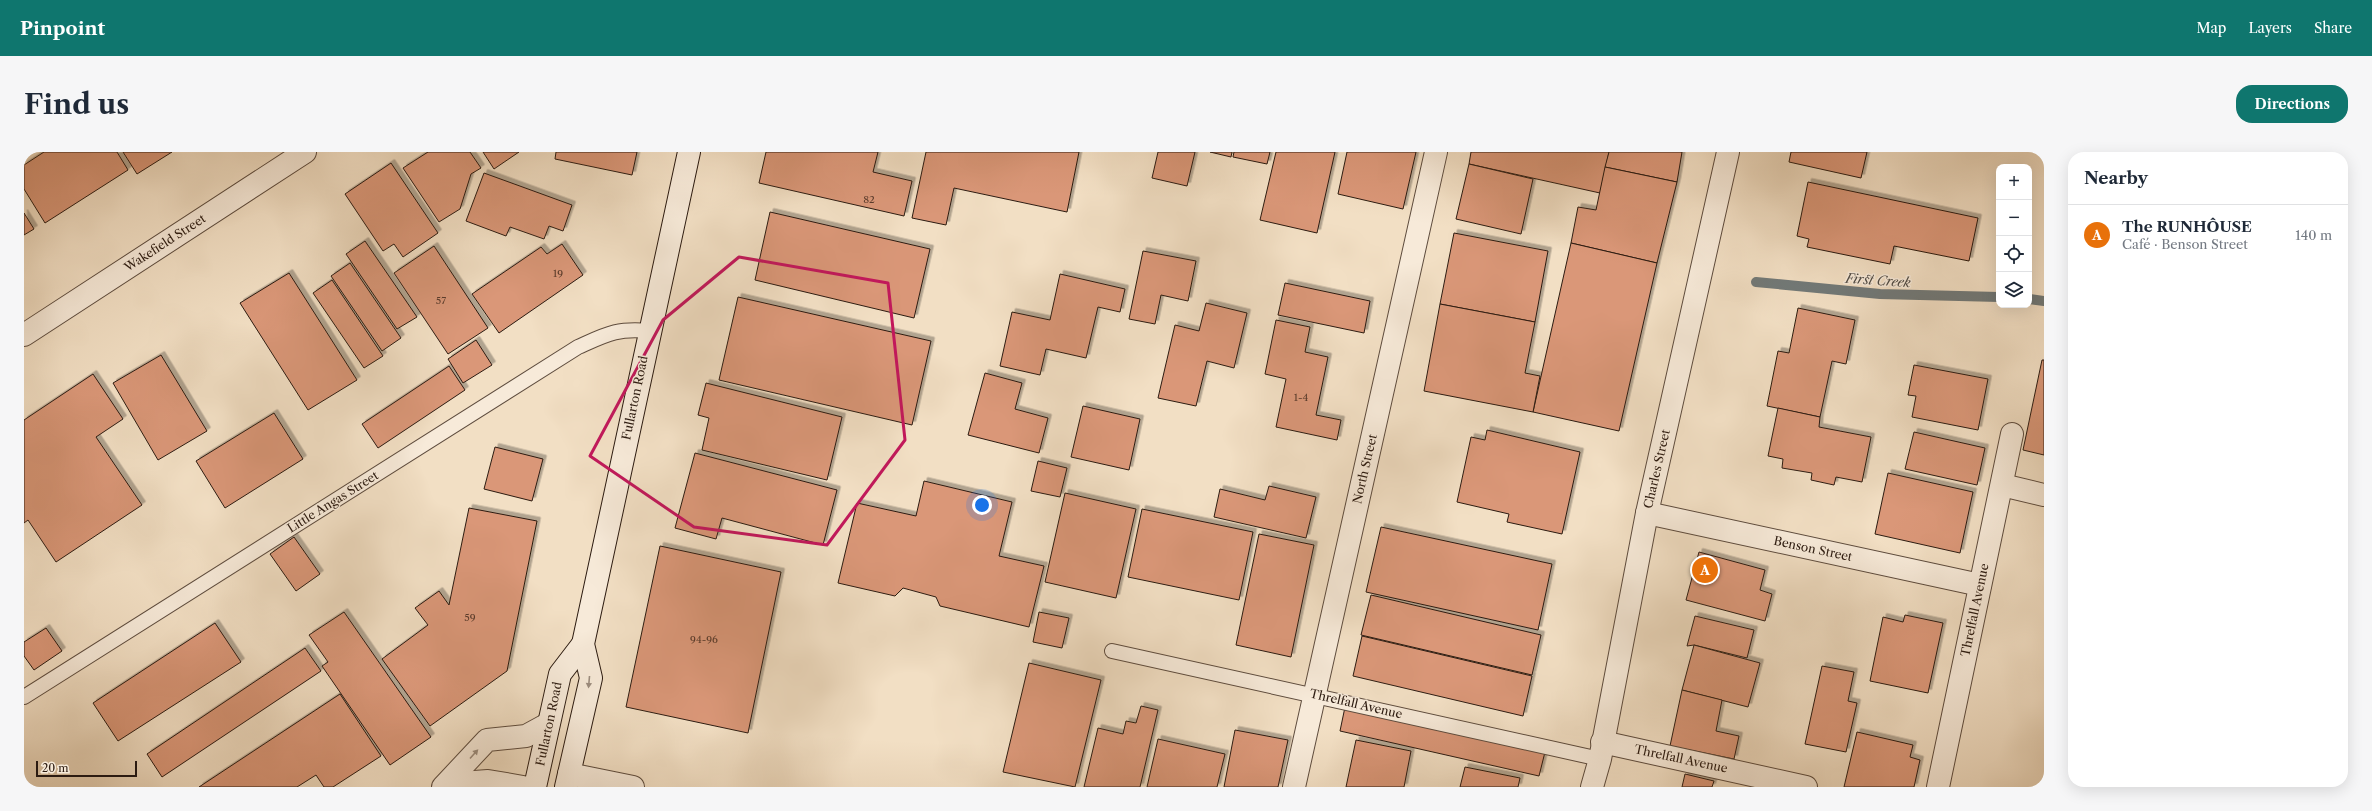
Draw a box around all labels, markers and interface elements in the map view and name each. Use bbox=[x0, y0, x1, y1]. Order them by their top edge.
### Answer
text: Pinpoint bbox=[20, 17, 105, 40]
text: Map bbox=[2196, 19, 2226, 37]
text: Layers bbox=[2248, 19, 2292, 37]
text: Share bbox=[2314, 19, 2352, 37]
button: Directions bbox=[2236, 85, 2348, 123]
text: Find us bbox=[24, 87, 129, 121]
map controls bbox=[1996, 164, 2032, 308]
button: + bbox=[1996, 164, 2032, 200]
text: Nearby bbox=[2084, 168, 2148, 188]
house number: 82 bbox=[863, 193, 875, 206]
button: − bbox=[1996, 200, 2032, 236]
street label: Wakefield Street bbox=[120, 210, 209, 275]
text: The RUNHÔUSE bbox=[2122, 217, 2252, 236]
text: A bbox=[2092, 227, 2102, 243]
text: 140 m bbox=[2295, 227, 2332, 243]
button: locate bbox=[1996, 236, 2032, 272]
text: Café · Benson Street bbox=[2122, 236, 2248, 252]
house number: 19 bbox=[553, 267, 563, 280]
water label: First Creek bbox=[1844, 270, 1911, 290]
button: layers bbox=[1996, 272, 2032, 308]
house number: 57 bbox=[436, 294, 446, 307]
street label: Fullarton Road bbox=[618, 354, 651, 441]
house number: 1-4 bbox=[1294, 391, 1308, 404]
street label: Charles Street bbox=[1640, 427, 1673, 510]
street label: North Street bbox=[1349, 432, 1380, 505]
street label: Little Angas Street bbox=[284, 467, 382, 536]
your location bbox=[972, 495, 992, 515]
street label: Benson Street bbox=[1772, 533, 1854, 564]
pin: A bbox=[1692, 555, 1718, 585]
street label: Threlfall Avenue bbox=[1957, 562, 1992, 658]
house number: 59 bbox=[464, 611, 476, 624]
house number: 94-96 bbox=[690, 633, 718, 646]
one-way arrow bbox=[586, 675, 592, 688]
street label: Fullarton Road bbox=[532, 680, 565, 767]
street label: Threlfall Avenue bbox=[1308, 686, 1404, 722]
street label: Threlfall Avenue bbox=[1633, 741, 1729, 776]
one-way arrow bbox=[469, 749, 478, 760]
scale bar bbox=[36, 759, 137, 778]
text: 20 m bbox=[42, 761, 68, 775]

